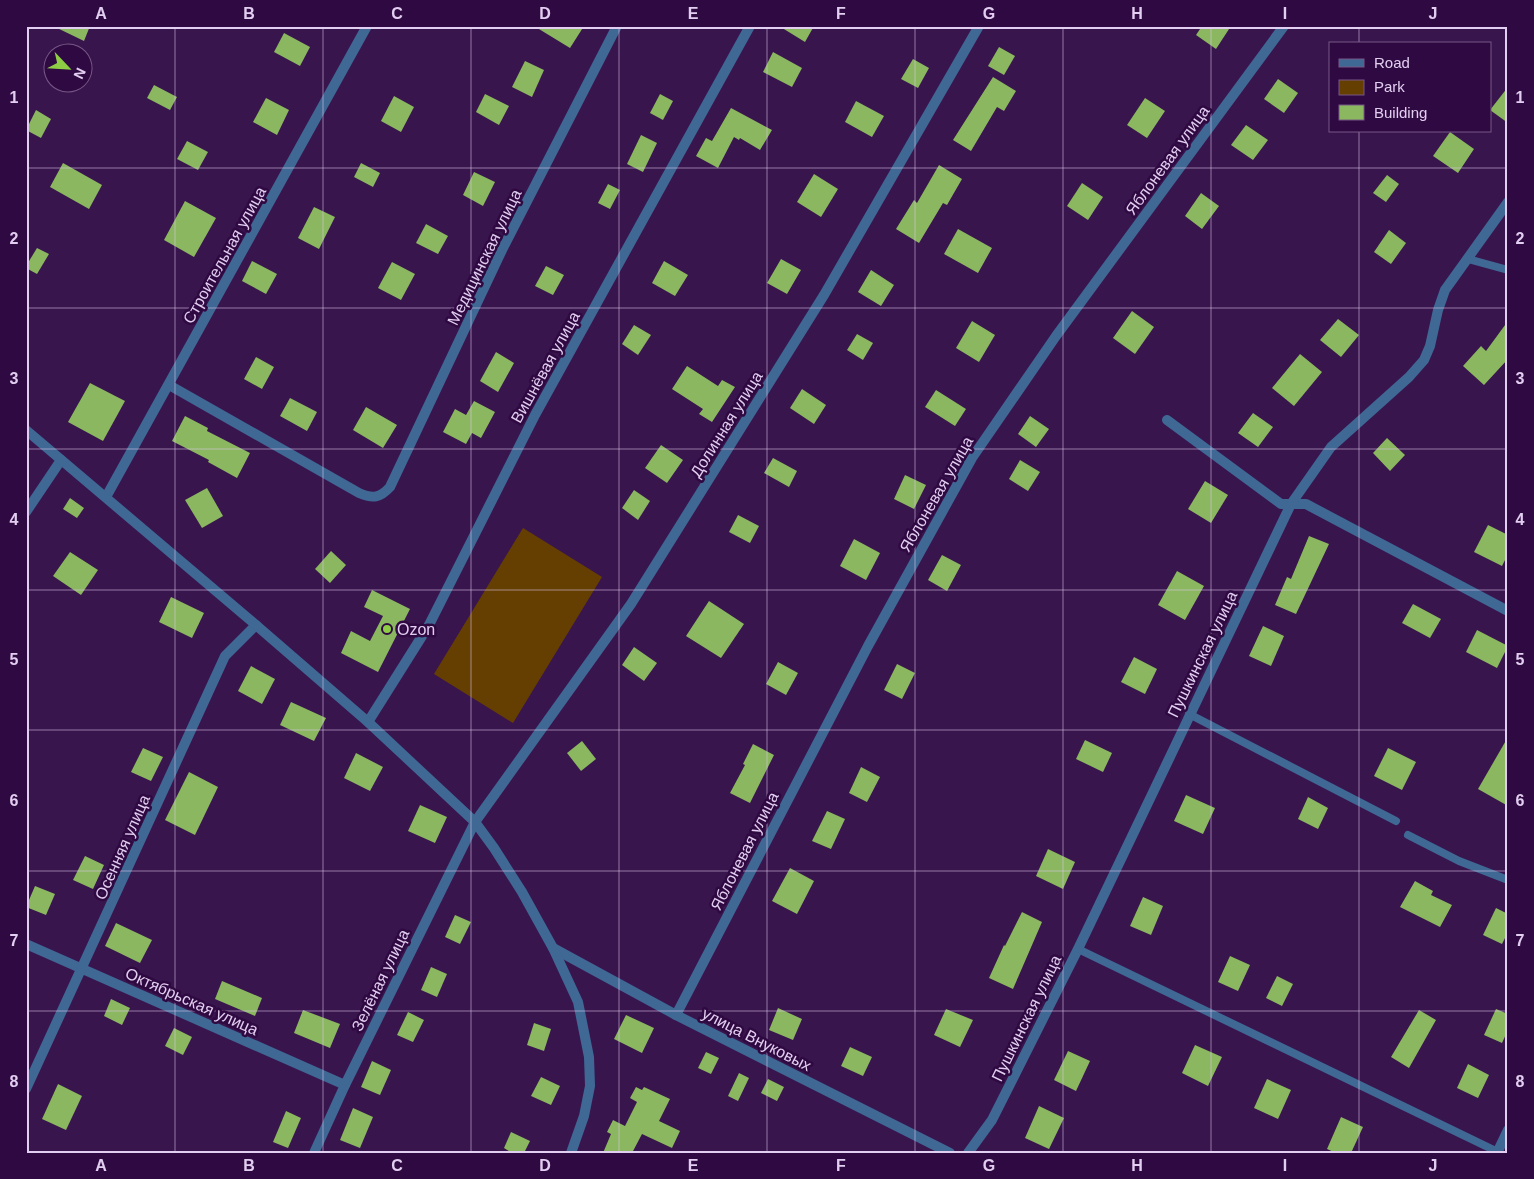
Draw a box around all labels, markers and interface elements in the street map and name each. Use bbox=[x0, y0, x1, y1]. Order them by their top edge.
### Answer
text: A bbox=[95, 5, 107, 22]
text: B bbox=[243, 5, 255, 22]
text: C bbox=[391, 5, 403, 22]
text: D bbox=[539, 5, 551, 22]
text: E bbox=[688, 5, 699, 22]
text: F bbox=[836, 5, 846, 22]
text: G bbox=[983, 5, 995, 22]
text: H bbox=[1131, 5, 1143, 22]
text: I bbox=[1283, 5, 1287, 22]
text: J bbox=[1429, 5, 1437, 22]
north arrow bbox=[42, 42, 92, 92]
legend bbox=[1329, 42, 1492, 132]
text: Road bbox=[1374, 54, 1410, 71]
text: N bbox=[70, 66, 89, 81]
text: Park bbox=[1374, 78, 1405, 95]
text: 1 bbox=[10, 89, 19, 106]
text: 1 bbox=[1516, 89, 1525, 106]
street label: Яблоневая улица bbox=[1122, 102, 1213, 218]
text: Building bbox=[1374, 104, 1427, 121]
street label: Строительная улица bbox=[180, 184, 269, 327]
street label: Медицинская улица bbox=[444, 187, 525, 328]
text: 2 bbox=[10, 230, 19, 247]
text: 2 bbox=[1516, 230, 1525, 247]
street label: Вишнёвая улица bbox=[508, 309, 583, 426]
street label: Долинная улица bbox=[687, 368, 766, 480]
text: 3 bbox=[10, 370, 19, 387]
text: 3 bbox=[1516, 370, 1525, 387]
street label: Яблоневая улица bbox=[896, 433, 976, 555]
text: 4 bbox=[10, 511, 19, 528]
text: 4 bbox=[1516, 511, 1525, 528]
street label: Пушкинская улица bbox=[1164, 588, 1240, 720]
place label: Ozon bbox=[397, 621, 435, 638]
marker: Ozon bbox=[381, 623, 393, 635]
text: 5 bbox=[10, 651, 19, 668]
text: 5 bbox=[1516, 651, 1525, 668]
street label: Яблоневая улица bbox=[707, 789, 782, 913]
text: 6 bbox=[10, 792, 19, 809]
street label: Осенняя улица bbox=[92, 792, 153, 902]
text: 6 bbox=[1516, 792, 1525, 809]
street label: Зелёная улица bbox=[348, 926, 412, 1034]
text: 7 bbox=[10, 932, 19, 949]
text: 7 bbox=[1516, 932, 1525, 949]
street label: Пушкинская улица bbox=[988, 952, 1064, 1084]
street label: Октябрьская улица bbox=[123, 965, 261, 1038]
street label: улица Внуковых bbox=[699, 1005, 814, 1074]
text: 8 bbox=[10, 1073, 19, 1090]
text: 8 bbox=[1516, 1073, 1525, 1090]
text: A bbox=[95, 1157, 107, 1174]
text: B bbox=[243, 1157, 255, 1174]
text: C bbox=[391, 1157, 403, 1174]
text: D bbox=[539, 1157, 551, 1174]
text: E bbox=[688, 1157, 699, 1174]
text: F bbox=[836, 1157, 846, 1174]
text: G bbox=[983, 1157, 995, 1174]
text: H bbox=[1131, 1157, 1143, 1174]
text: I bbox=[1283, 1157, 1287, 1174]
text: J bbox=[1429, 1157, 1437, 1174]

